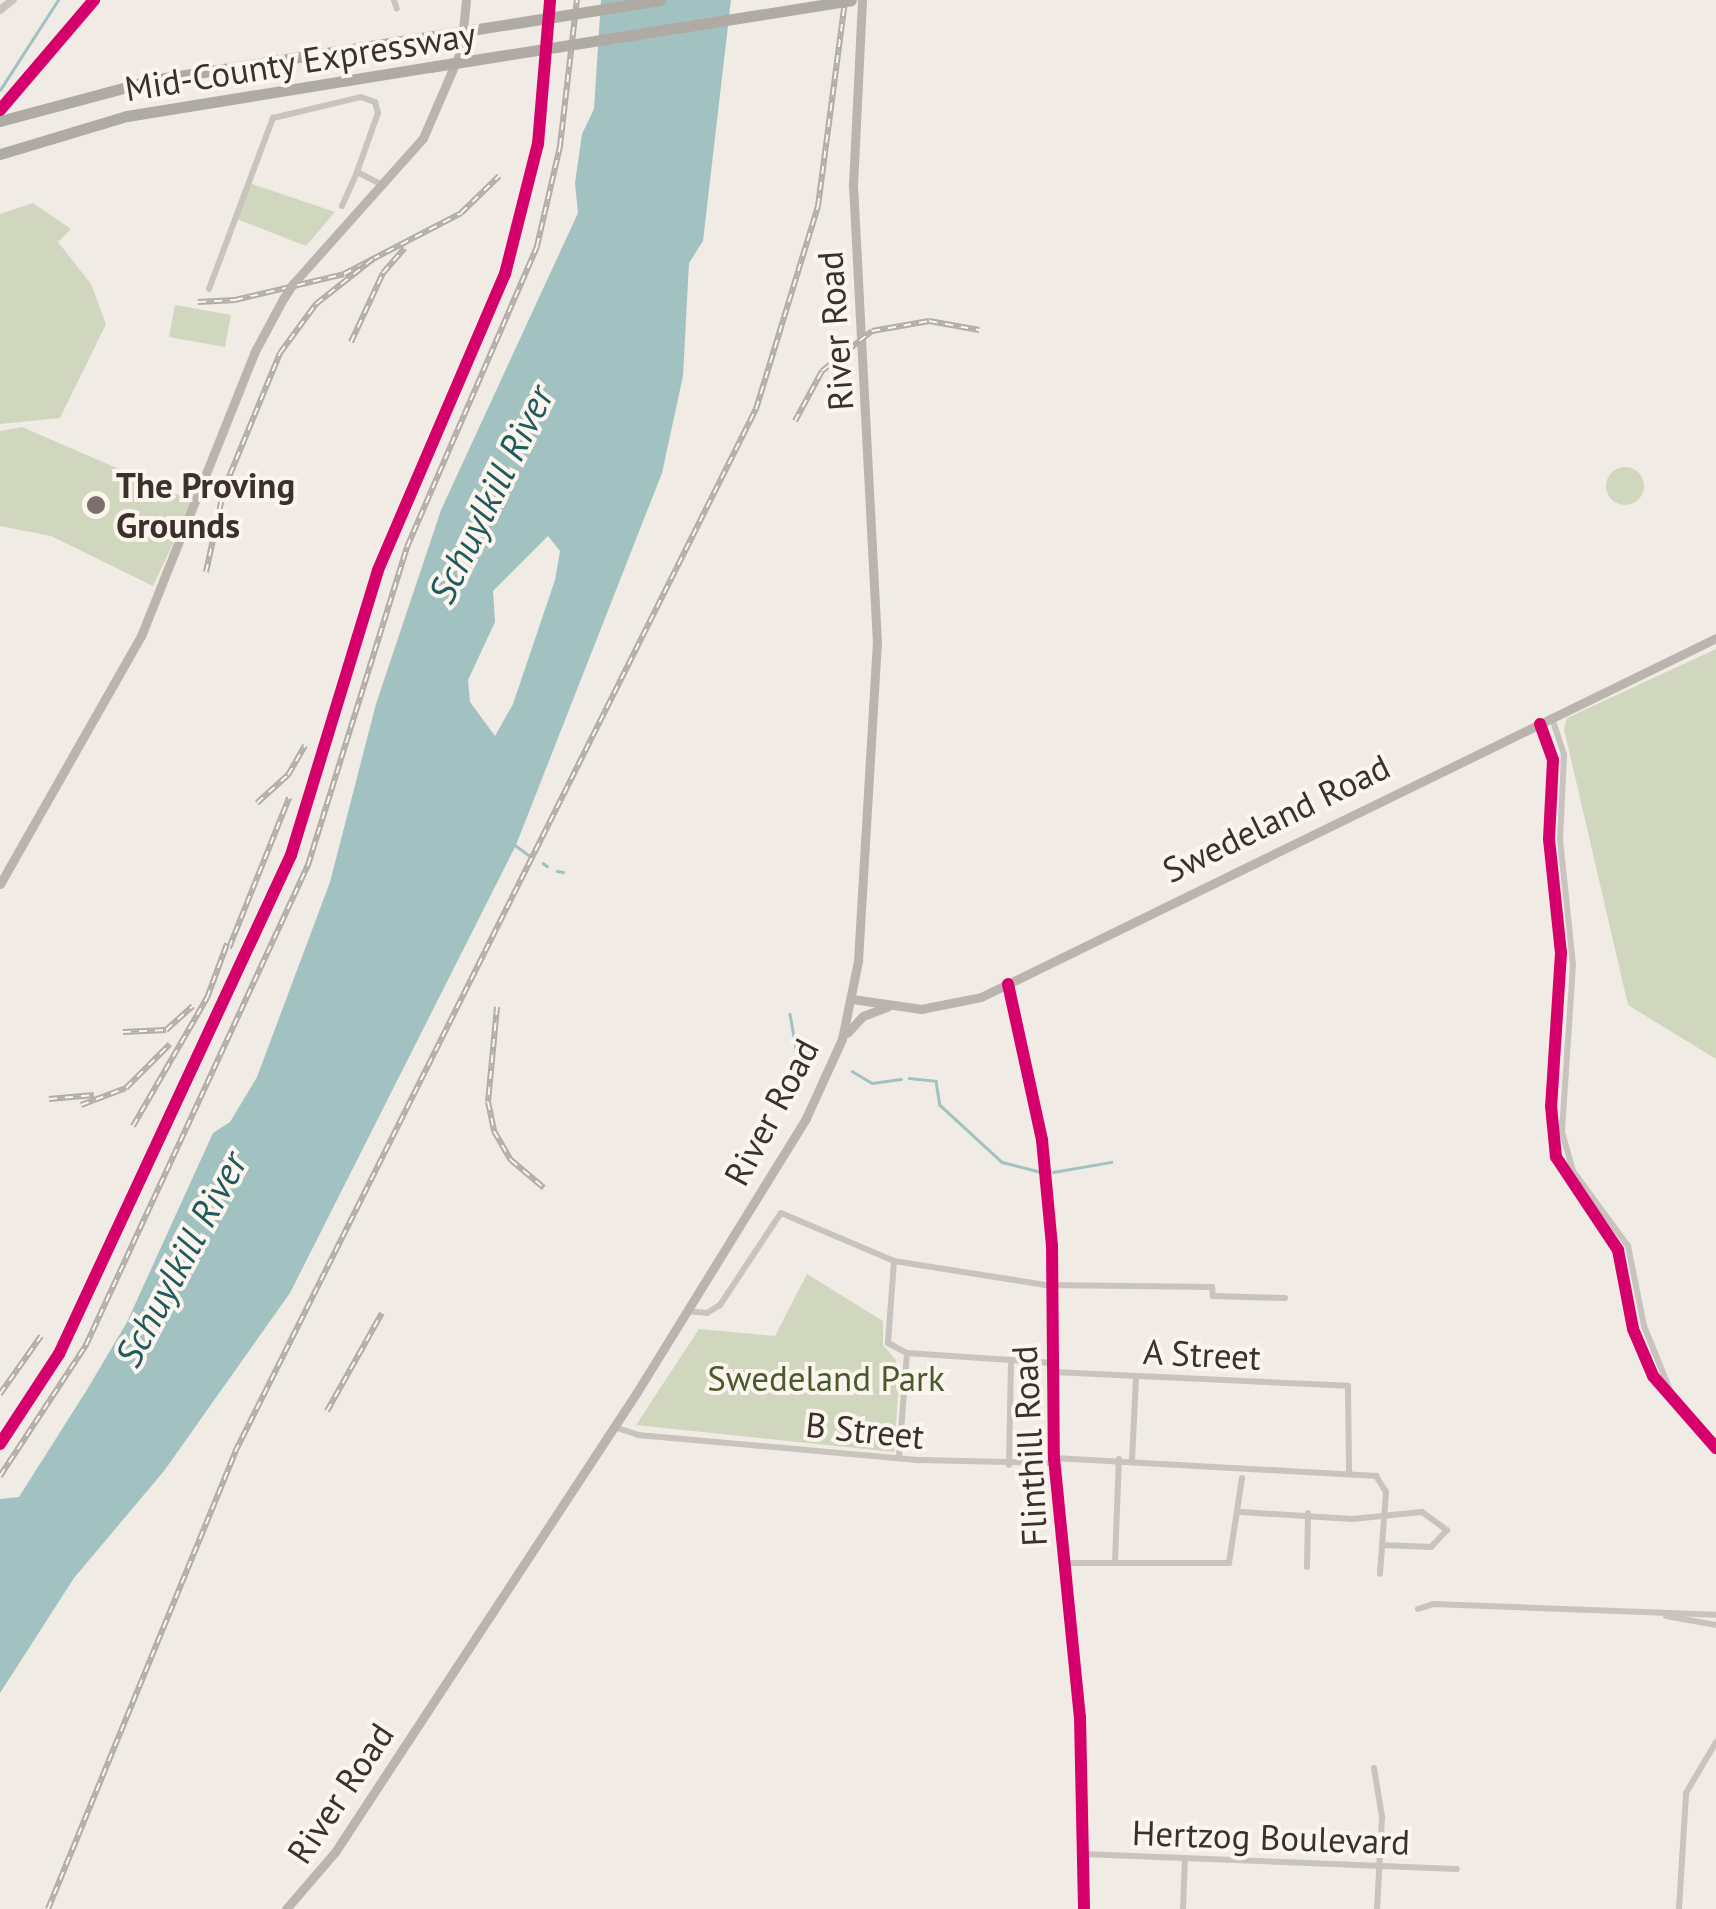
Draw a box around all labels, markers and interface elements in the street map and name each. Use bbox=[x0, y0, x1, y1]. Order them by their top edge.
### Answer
street label: Mid-County Expressway bbox=[121, 12, 479, 110]
street label: River Road bbox=[808, 250, 862, 412]
water label: Schuylkill River bbox=[418, 378, 562, 610]
place label: The Proving Grounds bbox=[116, 464, 295, 546]
marker: The Proving Grounds bbox=[85, 494, 107, 516]
street label: Swedeland Road bbox=[1156, 745, 1396, 891]
street label: River Road bbox=[715, 1032, 827, 1192]
water label: Schuylkill River bbox=[104, 1144, 256, 1374]
street label: A Street bbox=[1141, 1330, 1263, 1378]
street label: Flinthill Road bbox=[1003, 1344, 1055, 1548]
park label: Swedeland Park bbox=[707, 1357, 945, 1399]
street label: B Street bbox=[804, 1403, 926, 1457]
street label: River Road bbox=[278, 1715, 402, 1871]
street label: Hertzog Boulevard bbox=[1131, 1811, 1411, 1863]

